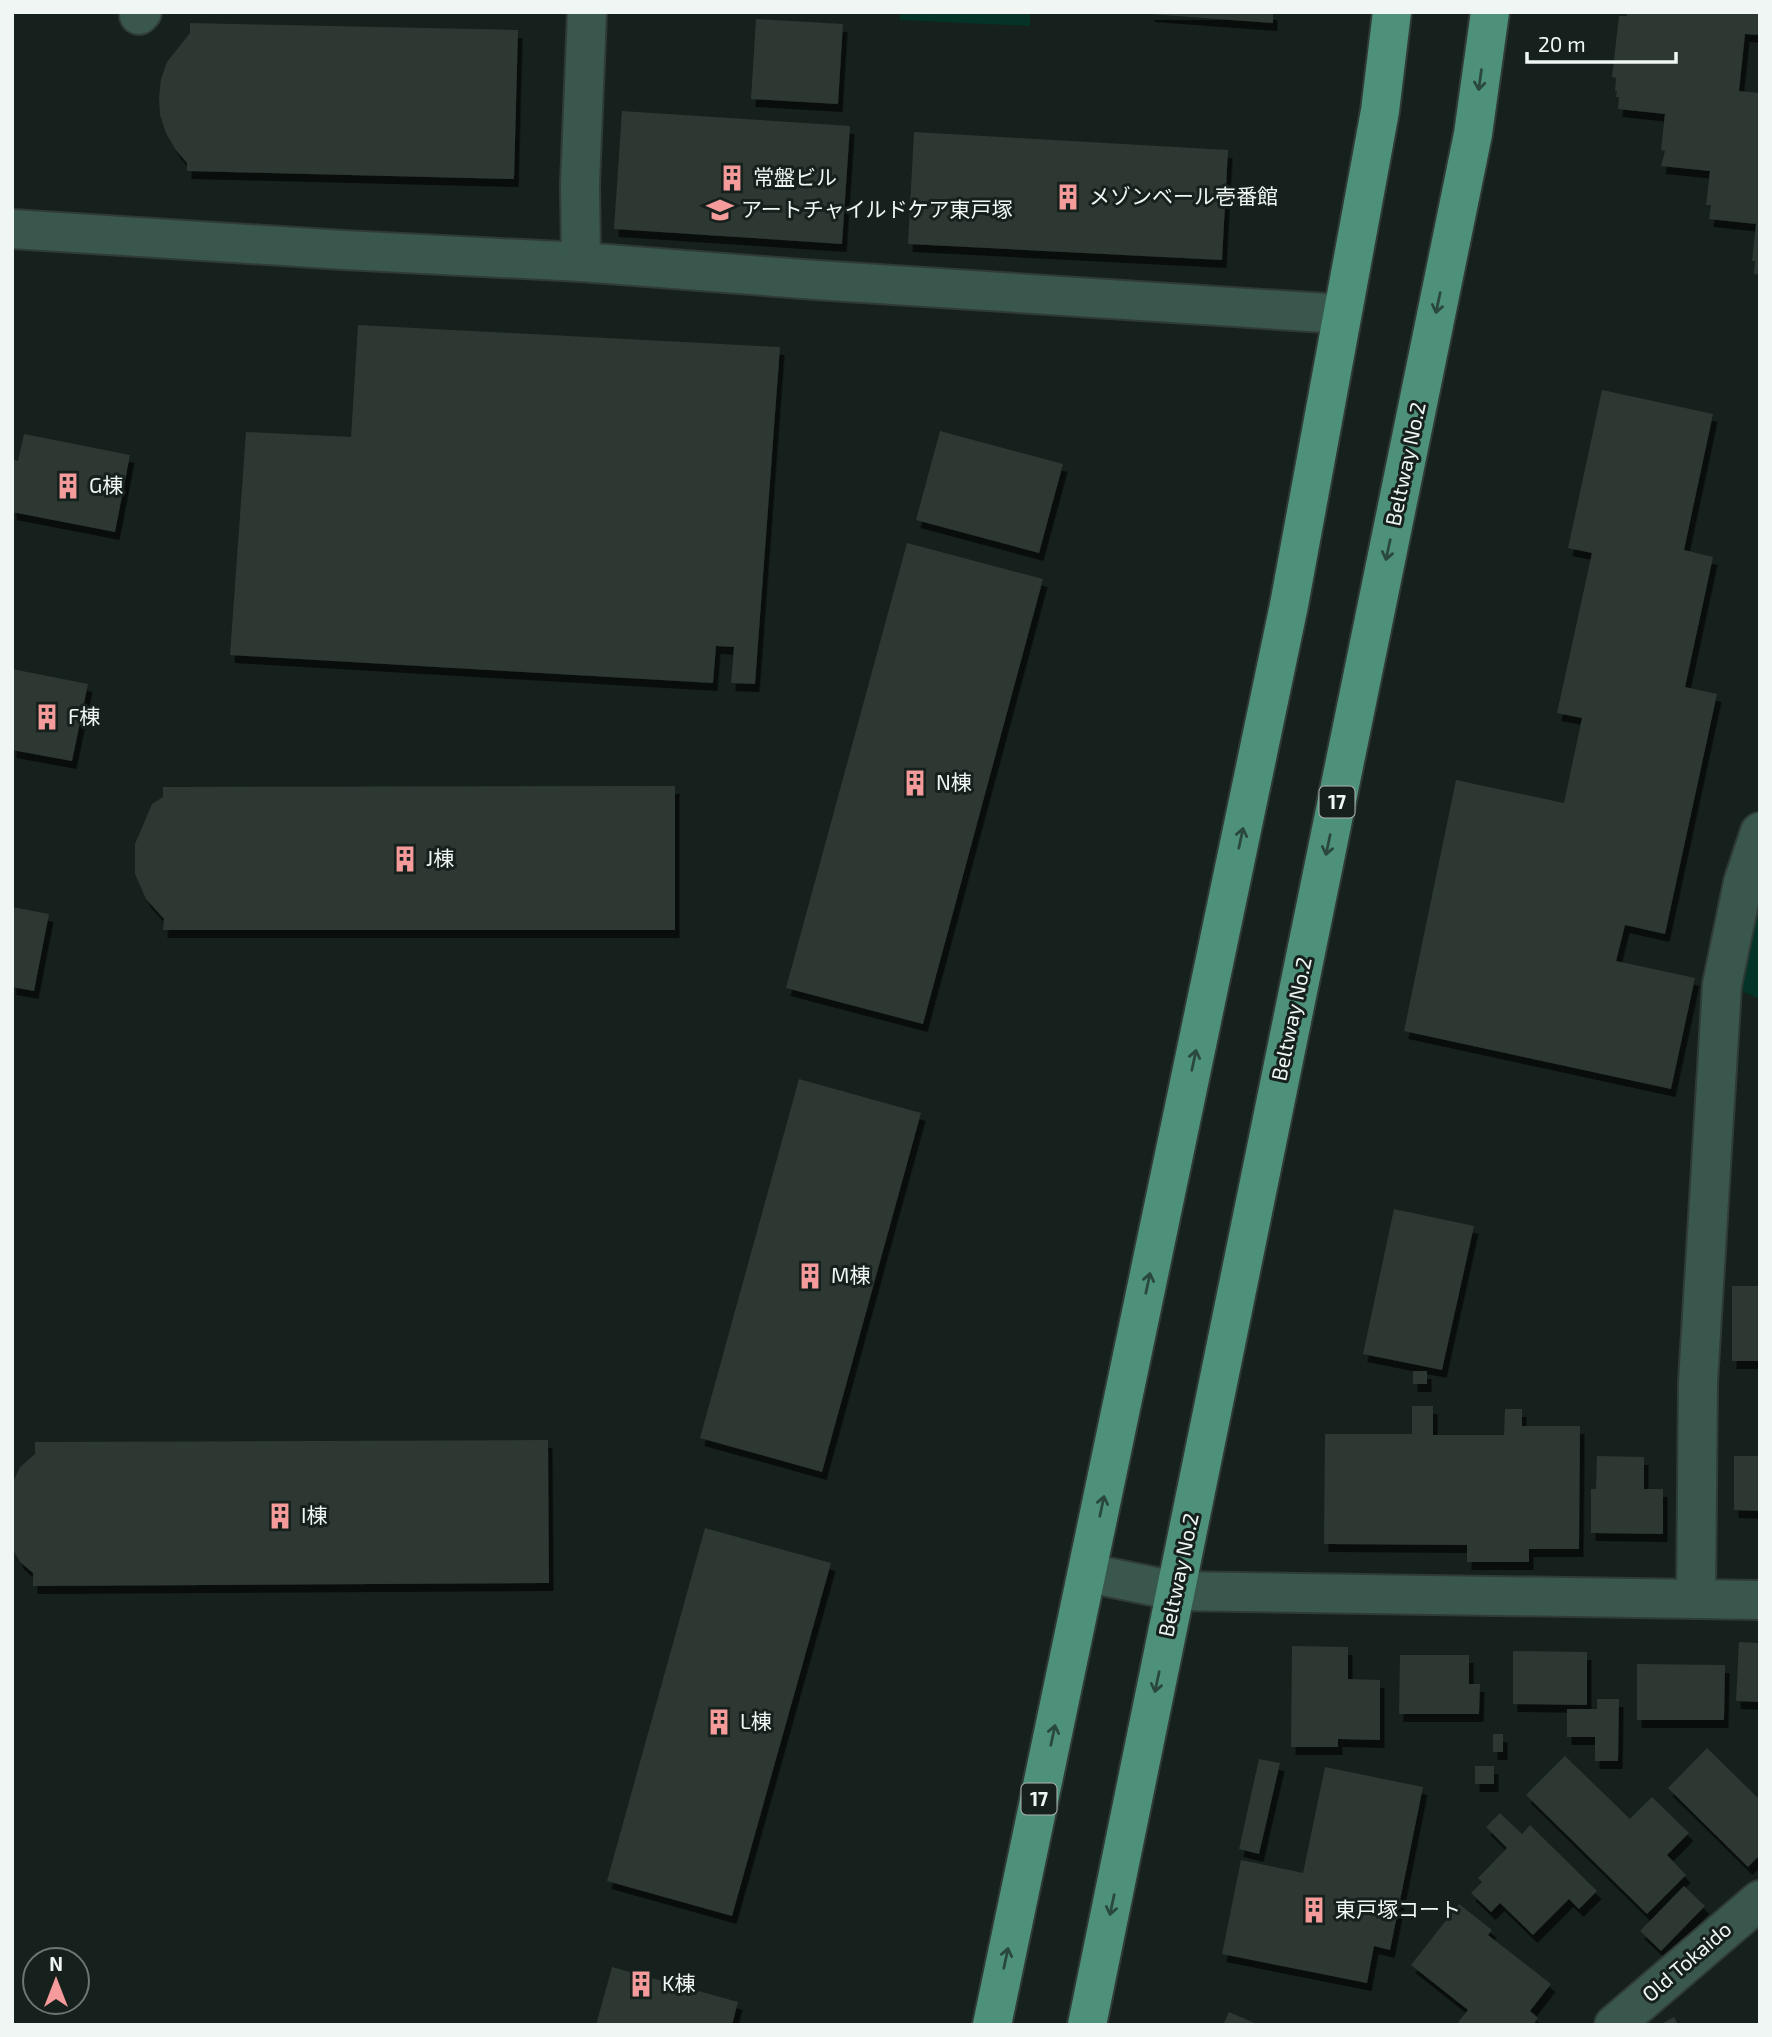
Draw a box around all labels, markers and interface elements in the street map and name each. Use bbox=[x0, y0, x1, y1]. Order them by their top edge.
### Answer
scale bar bbox=[1527, 21, 1676, 65]
text: 20 m bbox=[1538, 31, 1586, 56]
one-way arrow bbox=[1474, 68, 1487, 91]
building icon: 常盤ビル bbox=[717, 163, 747, 193]
place label: 常盤ビル bbox=[753, 164, 837, 189]
building icon: メゾンベール壱番館 bbox=[1053, 182, 1083, 212]
place label: メゾンベール壱番館 bbox=[1089, 183, 1278, 208]
school or university icon: アートチャイルドケア東戸塚 bbox=[705, 195, 735, 225]
place label: アートチャイルドケア東戸塚 bbox=[741, 196, 1013, 221]
one-way arrow bbox=[1431, 291, 1445, 314]
street label: Beltway No.2 bbox=[1379, 400, 1430, 528]
building icon: G棟 bbox=[53, 471, 83, 501]
place label: G棟 bbox=[89, 472, 123, 497]
one-way arrow bbox=[1381, 538, 1394, 561]
building icon: F棟 bbox=[32, 702, 62, 732]
place label: F棟 bbox=[68, 703, 100, 728]
building icon: N棟 bbox=[900, 768, 930, 798]
place label: N棟 bbox=[936, 769, 972, 794]
road number: 17 bbox=[1320, 786, 1354, 818]
one-way arrow bbox=[1234, 827, 1248, 850]
one-way arrow bbox=[1320, 833, 1334, 856]
building icon: J棟 bbox=[390, 844, 420, 874]
place label: J棟 bbox=[426, 845, 454, 870]
street label: Beltway No.2 bbox=[1265, 955, 1316, 1083]
one-way arrow bbox=[1188, 1049, 1202, 1072]
building icon: M棟 bbox=[795, 1261, 825, 1291]
place label: M棟 bbox=[831, 1262, 870, 1287]
one-way arrow bbox=[1141, 1272, 1155, 1295]
one-way arrow bbox=[1095, 1495, 1109, 1518]
building icon: I棟 bbox=[265, 1501, 295, 1531]
place label: I棟 bbox=[301, 1502, 328, 1527]
street label: Beltway No.2 bbox=[1152, 1511, 1203, 1639]
one-way arrow bbox=[1150, 1670, 1164, 1693]
building icon: L棟 bbox=[704, 1707, 734, 1737]
place label: L棟 bbox=[740, 1708, 772, 1733]
one-way arrow bbox=[1046, 1724, 1060, 1747]
road number: 17 bbox=[1021, 1784, 1056, 1814]
one-way arrow bbox=[1104, 1893, 1118, 1916]
building icon: 東戸塚コート bbox=[1299, 1895, 1329, 1925]
place label: 東戸塚コート bbox=[1335, 1896, 1461, 1921]
street label: Old Tokaido bbox=[1636, 1915, 1736, 2006]
north arrow bbox=[21, 1946, 91, 2016]
one-way arrow bbox=[1000, 1947, 1014, 1970]
text: N bbox=[49, 1952, 63, 1975]
building icon: K棟 bbox=[626, 1969, 656, 1999]
place label: K棟 bbox=[662, 1970, 695, 1995]

